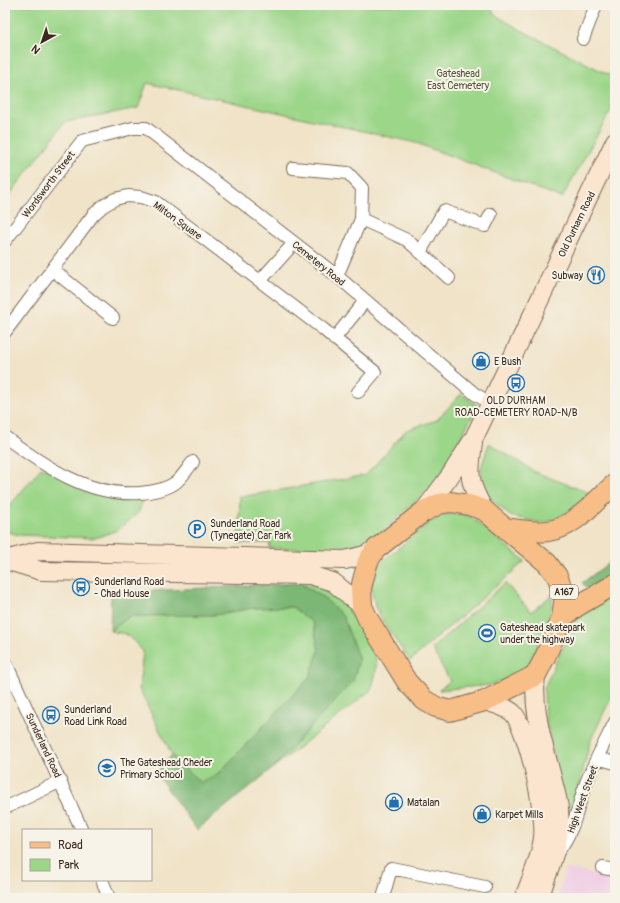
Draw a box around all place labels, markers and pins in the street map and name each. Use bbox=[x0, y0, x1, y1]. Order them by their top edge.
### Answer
restaurant icon: Subway bbox=[586, 265, 606, 285]
place label: Subway bbox=[552, 270, 584, 282]
shop icon: E Bush bbox=[471, 351, 491, 371]
place label: E Bush bbox=[494, 356, 522, 368]
bus stop icon: OLD DURHAM ROAD-CEMETERY ROAD-N/B bbox=[506, 373, 526, 393]
place label: OLD DURHAM ROAD-CEMETERY ROAD-N/B bbox=[455, 395, 578, 419]
place label: Sunderland Road (Tynegate) Car Park bbox=[210, 518, 292, 542]
parking icon: Sunderland Road (Tynegate) Car Park bbox=[187, 519, 207, 539]
place label: Sunderland Road - Chad House bbox=[94, 576, 164, 600]
bus stop icon: Sunderland Road - Chad House bbox=[71, 577, 91, 597]
place label: Gateshead skatepark under the highway bbox=[500, 622, 586, 646]
sports icon: Gateshead skatepark under the highway bbox=[477, 623, 497, 643]
place label: Sunderland Road Link Road bbox=[64, 704, 127, 728]
bus stop icon: Sunderland Road Link Road bbox=[41, 705, 61, 725]
place label: The Gateshead Cheder Primary School bbox=[120, 757, 213, 781]
school or university icon: The Gateshead Cheder Primary School bbox=[97, 758, 117, 778]
shop icon: Matalan bbox=[384, 792, 404, 812]
place label: Matalan bbox=[407, 797, 440, 809]
shop icon: Karpet Mills bbox=[472, 804, 492, 824]
place label: Karpet Mills bbox=[495, 809, 544, 821]

